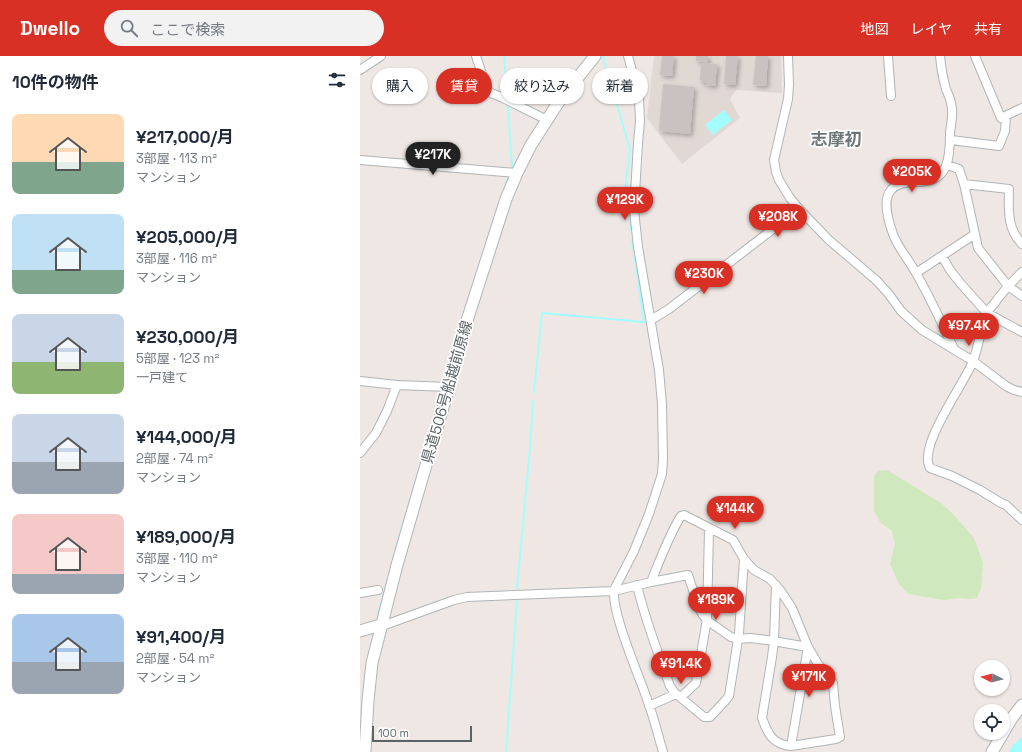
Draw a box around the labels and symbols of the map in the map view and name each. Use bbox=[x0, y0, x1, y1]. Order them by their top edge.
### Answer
district label: 志摩初 bbox=[811, 128, 862, 150]
pin: ¥217K bbox=[405, 142, 461, 176]
pin: ¥205K bbox=[884, 159, 940, 193]
pin: ¥129K bbox=[597, 187, 653, 221]
pin: ¥208K bbox=[750, 204, 806, 238]
pin: ¥230K bbox=[676, 261, 732, 295]
pin: ¥97.4K bbox=[936, 313, 1002, 347]
street label: 県道506号船越前原線 bbox=[417, 318, 476, 466]
pin: ¥144K bbox=[707, 496, 763, 530]
pin: ¥189K bbox=[688, 587, 744, 621]
pin: ¥91.4K bbox=[648, 651, 714, 685]
north arrow bbox=[974, 660, 1010, 696]
pin: ¥171K bbox=[781, 664, 837, 698]
scale bar bbox=[372, 724, 472, 743]

